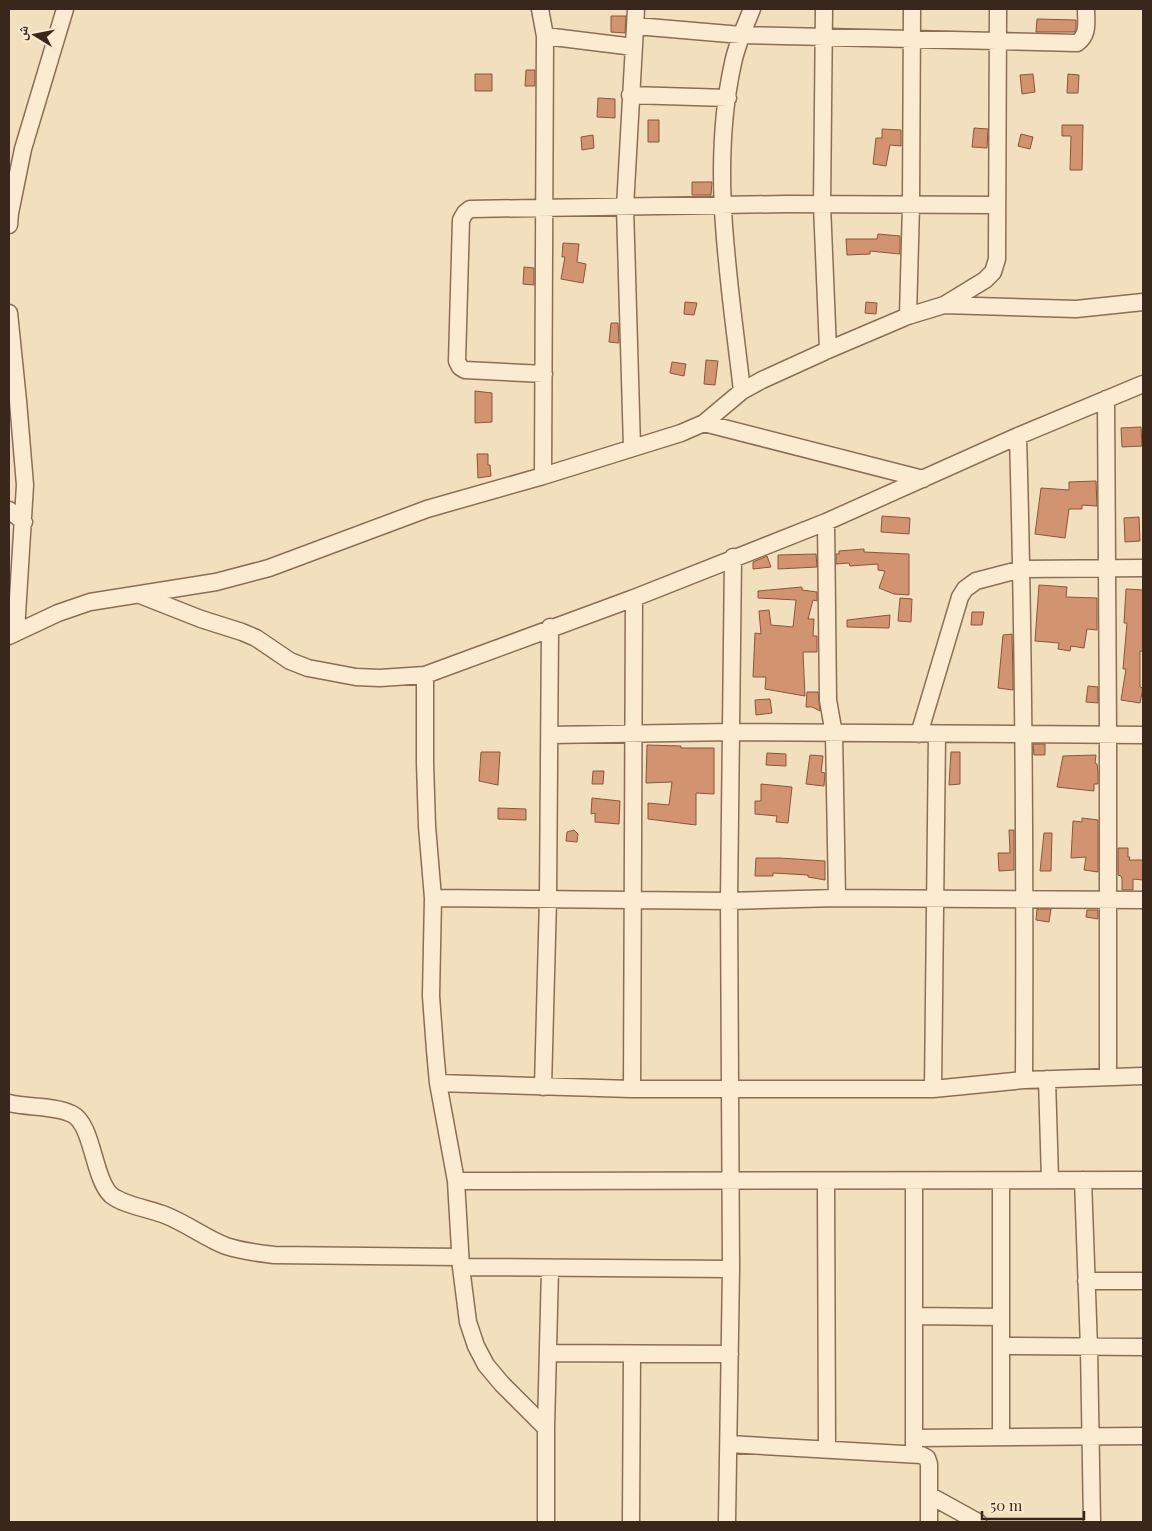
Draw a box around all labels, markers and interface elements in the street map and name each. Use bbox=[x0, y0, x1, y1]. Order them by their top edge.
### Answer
north arrow bbox=[10, 10, 60, 60]
text: ش bbox=[11, 24, 32, 42]
scale bar bbox=[982, 1488, 1084, 1520]
text: 50 m bbox=[990, 1495, 1023, 1515]

